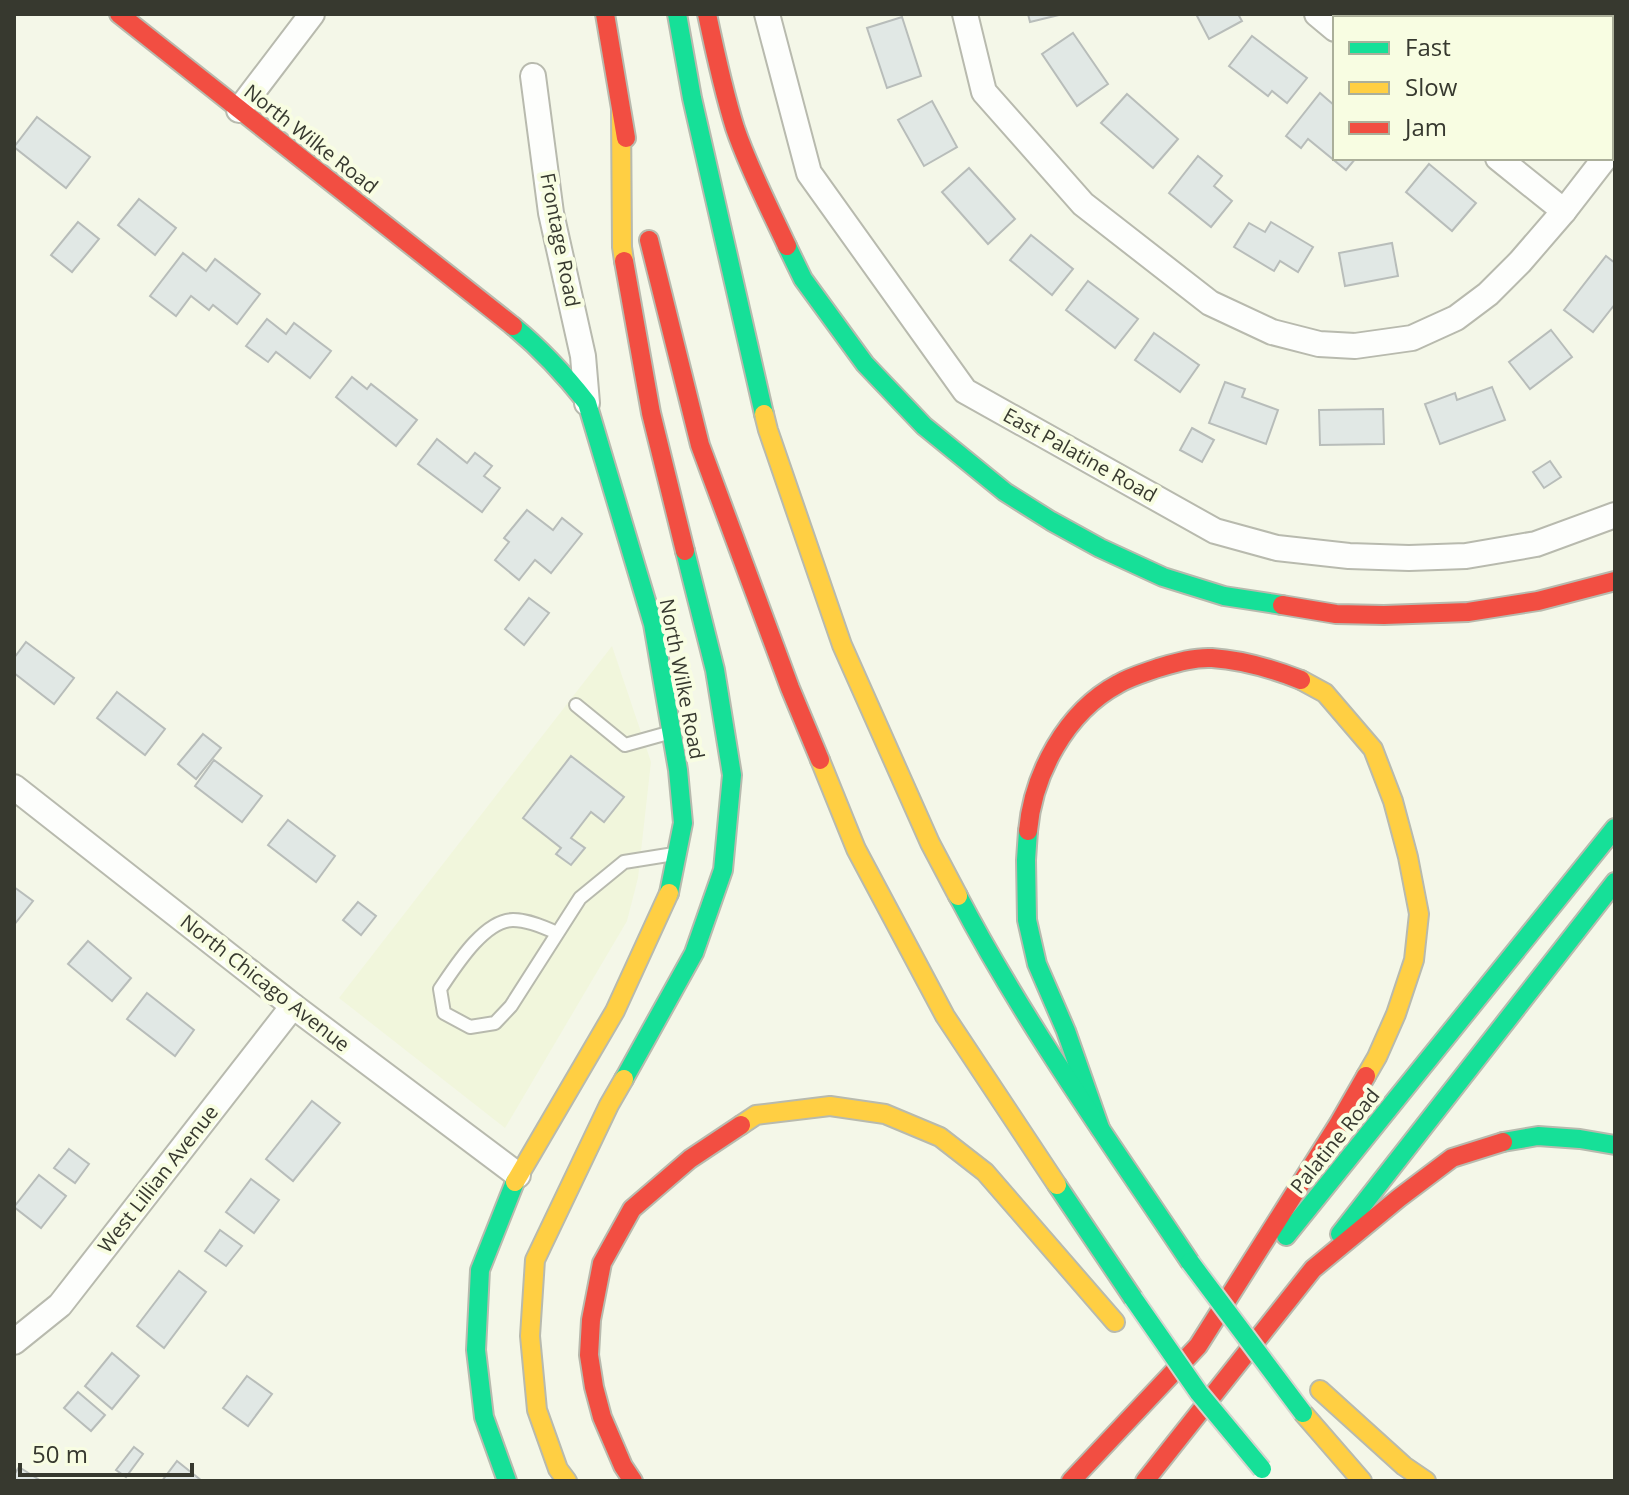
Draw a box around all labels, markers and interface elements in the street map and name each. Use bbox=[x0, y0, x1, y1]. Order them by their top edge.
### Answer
legend bbox=[1333, 16, 1613, 160]
text: Fast bbox=[1405, 30, 1451, 63]
text: Slow bbox=[1405, 70, 1458, 103]
street label: North Wilke Road bbox=[239, 78, 384, 199]
text: Jam bbox=[1403, 110, 1447, 143]
street label: Frontage Road bbox=[534, 171, 587, 309]
street label: East Palatine Road bbox=[998, 401, 1162, 508]
street label: North Wilke Road bbox=[654, 596, 711, 762]
street label: North Chicago Avenue bbox=[175, 908, 356, 1057]
street label: Palatine Road bbox=[1284, 1082, 1385, 1199]
street label: West Lillian Avenue bbox=[91, 1099, 224, 1258]
scale bar bbox=[20, 1427, 192, 1477]
text: 50 m bbox=[32, 1437, 88, 1470]

